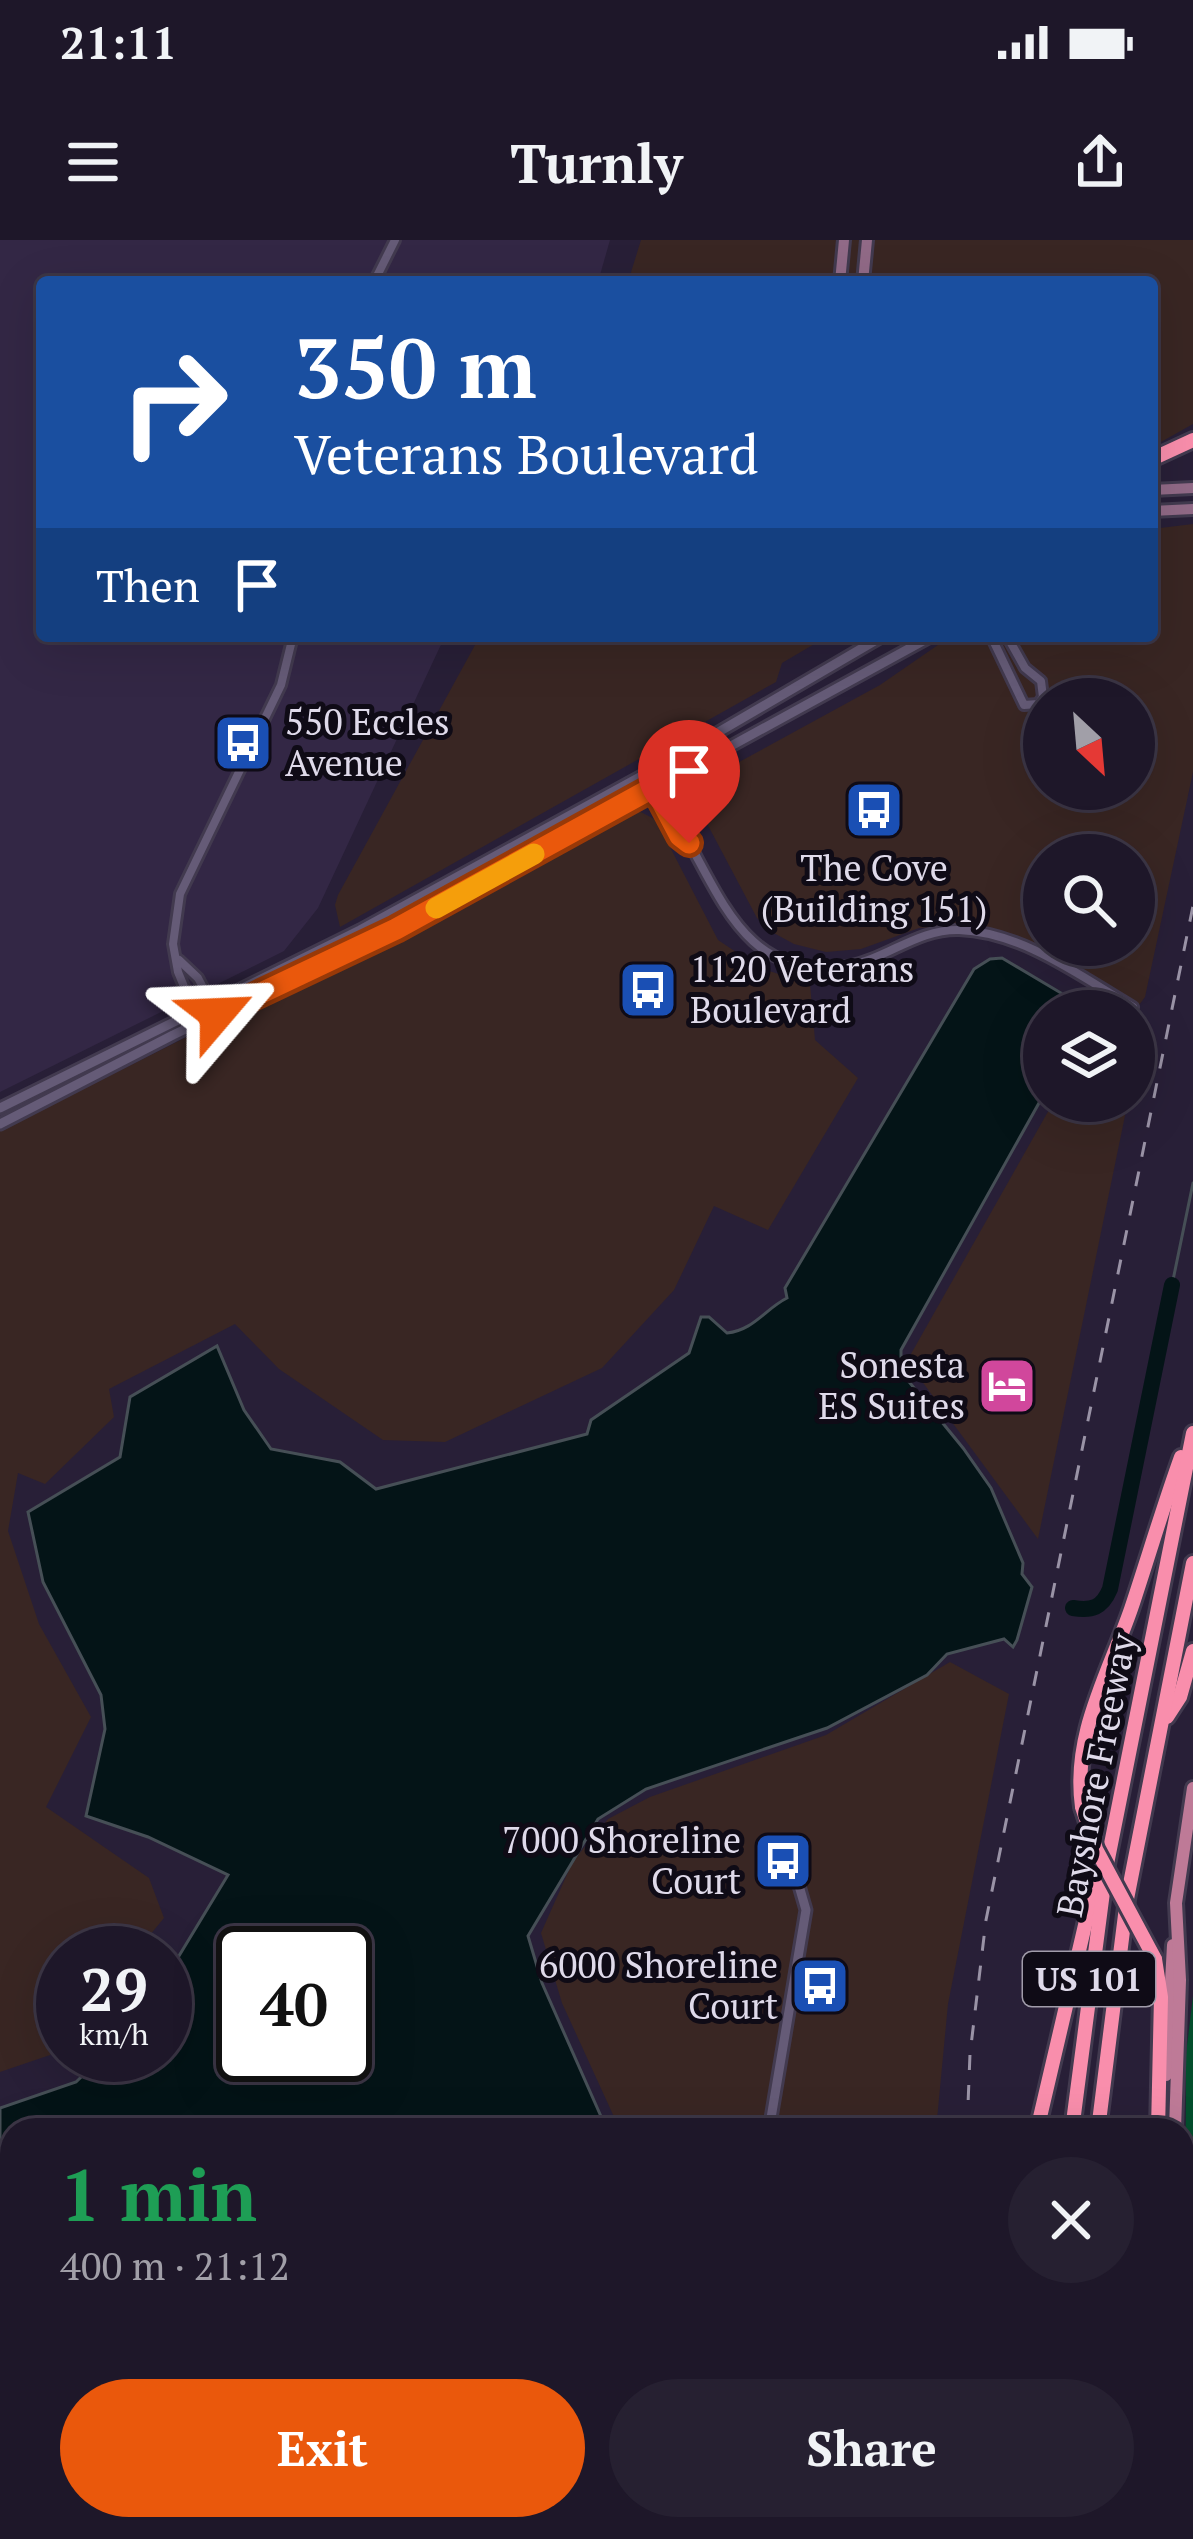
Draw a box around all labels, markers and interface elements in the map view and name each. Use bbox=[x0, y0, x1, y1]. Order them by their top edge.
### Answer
text: 21:11 bbox=[60, 12, 177, 72]
text: Turnly bbox=[510, 127, 683, 198]
icon: menu bbox=[60, 129, 126, 195]
icon: share bbox=[1067, 129, 1133, 195]
text: 350 m bbox=[294, 311, 537, 422]
icon: right bbox=[96, 324, 252, 480]
text: Veterans Boulevard bbox=[294, 418, 759, 489]
icon: arrive bbox=[224, 552, 290, 618]
text: Then bbox=[96, 555, 200, 615]
north arrow bbox=[1023, 678, 1155, 810]
map controls bbox=[1023, 678, 1155, 1122]
place label: 550 Eccles Avenue bbox=[285, 698, 450, 786]
bus stop icon: 550 Eccles Avenue bbox=[212, 712, 274, 774]
pin bbox=[638, 720, 740, 843]
icon: arrive bbox=[656, 738, 722, 804]
bus stop icon: The Cove (Building 151) bbox=[843, 779, 905, 841]
button: search bbox=[1023, 834, 1155, 966]
place label: The Cove (Building 151) bbox=[761, 844, 987, 932]
place label: 1120 Veterans Boulevard bbox=[690, 945, 914, 1033]
position arrow bbox=[154, 951, 280, 1077]
bus stop icon: 1120 Veterans Boulevard bbox=[617, 959, 679, 1021]
button: layers bbox=[1023, 990, 1155, 1122]
place label: Sonesta ES Suites bbox=[818, 1341, 965, 1429]
hotel icon: Sonesta ES Suites bbox=[976, 1355, 1038, 1417]
street label: Bayshore Freeway bbox=[1045, 1628, 1146, 1921]
place label: 7000 Shoreline Court bbox=[502, 1816, 741, 1904]
bus stop icon: 7000 Shoreline Court bbox=[752, 1830, 814, 1892]
speed limit sign: 40 bbox=[216, 1926, 372, 2082]
place label: 6000 Shoreline Court bbox=[539, 1941, 778, 2029]
text: 29 bbox=[80, 1949, 148, 2028]
road number: US 101 bbox=[1023, 1952, 1155, 2006]
bus stop icon: 6000 Shoreline Court bbox=[789, 1955, 851, 2017]
text: km/h bbox=[79, 2014, 149, 2054]
text: 1 min bbox=[60, 2146, 257, 2242]
button: close bbox=[1008, 2157, 1134, 2283]
text: 400 m · 21:12 bbox=[60, 2239, 290, 2291]
button: Exit bbox=[60, 2379, 585, 2517]
button: Share bbox=[609, 2379, 1134, 2517]

